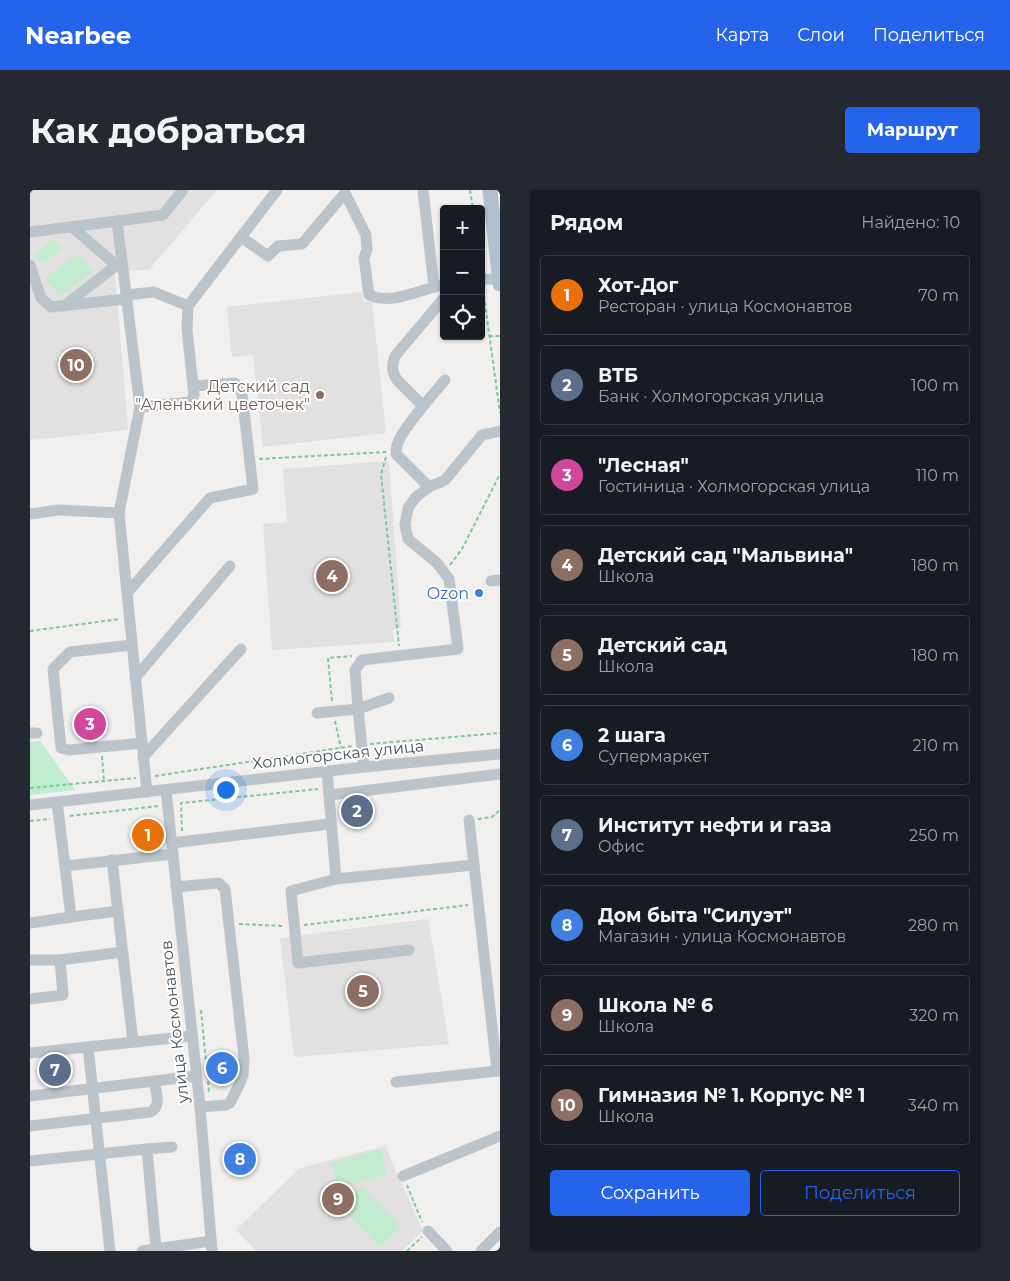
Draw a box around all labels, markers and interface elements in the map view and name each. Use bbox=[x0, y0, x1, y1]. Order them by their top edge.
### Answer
text: Nearbee bbox=[25, 21, 131, 50]
text: Карта bbox=[715, 24, 769, 46]
text: Слои bbox=[797, 24, 845, 46]
text: Поделиться bbox=[873, 24, 985, 46]
button: Маршрут bbox=[845, 107, 980, 153]
text: Как добраться bbox=[30, 109, 307, 152]
map controls bbox=[440, 205, 485, 340]
button: + bbox=[440, 205, 485, 250]
text: Рядом bbox=[550, 210, 623, 235]
text: Найдено: 10 bbox=[861, 213, 960, 232]
button: − bbox=[440, 250, 485, 295]
text: Хот-Дог bbox=[598, 274, 678, 297]
text: 1 bbox=[564, 286, 570, 305]
text: 70 m bbox=[918, 286, 959, 305]
button: locate bbox=[440, 295, 485, 340]
text: Ресторан · улица Космонавтов bbox=[598, 297, 853, 316]
pin: 10 bbox=[60, 346, 92, 384]
text: ВТБ bbox=[598, 364, 638, 387]
text: 2 bbox=[562, 376, 572, 395]
text: 100 m bbox=[911, 376, 959, 395]
place label: Детский сад "Аленький цветочек" bbox=[135, 377, 310, 414]
text: Банк · Холмогорская улица bbox=[598, 387, 824, 406]
marker: Детский сад "Аленький цветочек" bbox=[314, 389, 326, 401]
text: "Лесная" bbox=[598, 454, 689, 477]
text: 3 bbox=[562, 466, 572, 485]
text: 110 m bbox=[916, 466, 959, 485]
text: Гостиница · Холмогорская улица bbox=[598, 477, 870, 496]
text: Детский сад "Мальвина" bbox=[598, 544, 853, 567]
text: 4 bbox=[561, 556, 573, 575]
text: 180 m bbox=[911, 556, 959, 575]
pin: 4 bbox=[316, 557, 348, 595]
text: Школа bbox=[598, 567, 654, 586]
place label: Ozon bbox=[427, 584, 469, 603]
marker: Ozon bbox=[473, 587, 485, 599]
text: Детский сад bbox=[598, 634, 727, 657]
text: 5 bbox=[562, 646, 572, 665]
text: 180 m bbox=[911, 646, 959, 665]
text: Школа bbox=[598, 657, 654, 676]
pin: 3 bbox=[74, 705, 106, 743]
text: 2 шага bbox=[598, 724, 666, 747]
street label: Холмогорская улица bbox=[251, 736, 425, 773]
text: 6 bbox=[562, 736, 572, 755]
text: 210 m bbox=[912, 736, 959, 755]
text: Супермаркет bbox=[598, 747, 709, 766]
your location bbox=[213, 777, 239, 803]
pin: 2 bbox=[341, 792, 373, 830]
text: Институт нефти и газа bbox=[598, 814, 832, 837]
pin: 1 bbox=[132, 816, 164, 854]
text: 7 bbox=[562, 826, 572, 845]
text: 250 m bbox=[909, 826, 959, 845]
text: Офис bbox=[598, 837, 644, 856]
text: Дом быта "Силуэт" bbox=[598, 904, 792, 927]
text: 8 bbox=[562, 916, 572, 935]
text: 280 m bbox=[908, 916, 959, 935]
text: Магазин · улица Космонавтов bbox=[598, 927, 846, 946]
street label: улица Космонавтов bbox=[156, 939, 193, 1105]
pin: 5 bbox=[347, 972, 379, 1010]
text: Школа № 6 bbox=[598, 994, 713, 1017]
text: 9 bbox=[562, 1006, 572, 1025]
text: 320 m bbox=[909, 1006, 959, 1025]
text: Школа bbox=[598, 1017, 654, 1036]
pin: 6 bbox=[206, 1049, 238, 1087]
pin: 7 bbox=[39, 1051, 71, 1089]
text: Гимназия № 1. Корпус № 1 bbox=[598, 1084, 866, 1107]
text: 10 bbox=[558, 1096, 576, 1115]
text: 340 m bbox=[908, 1096, 959, 1115]
text: Школа bbox=[598, 1107, 654, 1126]
pin: 8 bbox=[224, 1140, 256, 1178]
button: Сохранить bbox=[550, 1170, 750, 1216]
button: Поделиться bbox=[760, 1170, 960, 1216]
pin: 9 bbox=[322, 1180, 354, 1218]

